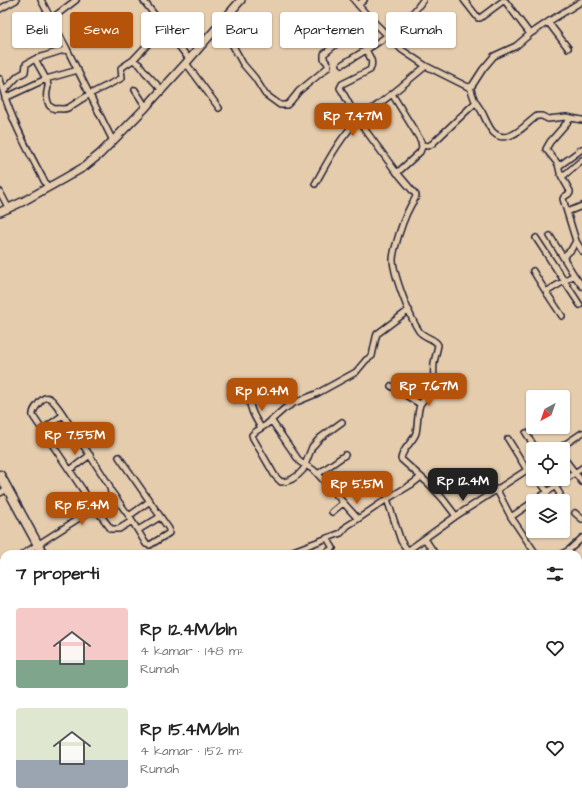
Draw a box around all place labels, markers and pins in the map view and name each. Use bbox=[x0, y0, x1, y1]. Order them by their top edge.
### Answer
pin: Rp 7.47M bbox=[312, 103, 394, 137]
pin: Rp 7.67M bbox=[388, 373, 470, 407]
pin: Rp 10.4M bbox=[221, 378, 303, 412]
pin: Rp 7.55M bbox=[34, 422, 116, 456]
pin: Rp 12.4M bbox=[422, 468, 504, 502]
pin: Rp 5.5M bbox=[320, 471, 394, 505]
pin: Rp 15.4M bbox=[41, 492, 123, 526]

